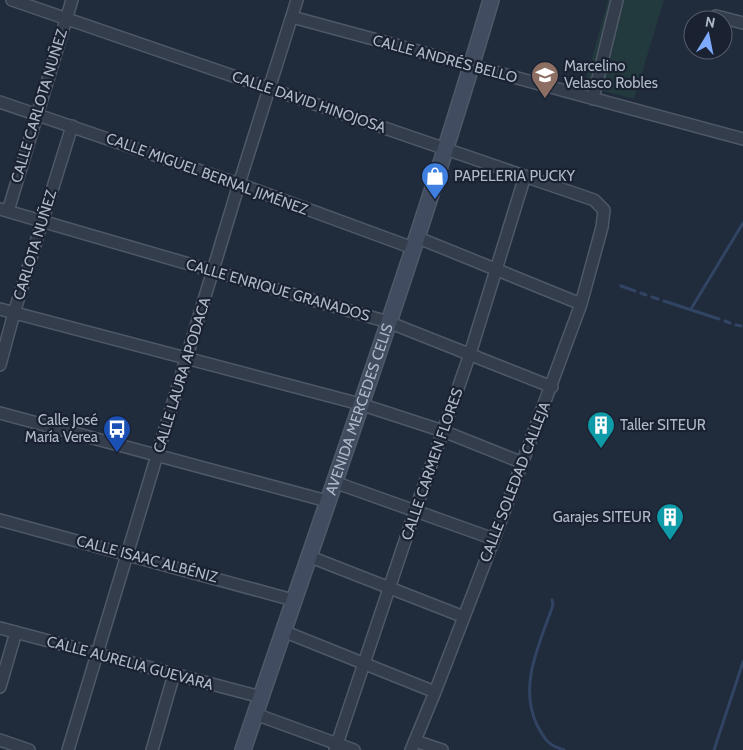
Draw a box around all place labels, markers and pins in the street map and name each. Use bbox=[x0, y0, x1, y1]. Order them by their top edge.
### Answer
place label: Marcelino Velasco Robles bbox=[564, 57, 658, 92]
school or university icon: Marcelino Velasco Robles bbox=[530, 60, 560, 99]
shop icon: PAPELERIA PUCKY bbox=[420, 161, 450, 200]
place label: PAPELERIA PUCKY bbox=[454, 167, 576, 185]
building icon: Taller SITEUR bbox=[586, 410, 616, 449]
place label: Calle José María Verea bbox=[25, 411, 99, 446]
bus stop icon: Calle José María Verea bbox=[102, 414, 132, 453]
place label: Taller SITEUR bbox=[620, 416, 706, 434]
building icon: Garajes SITEUR bbox=[655, 502, 685, 541]
place label: Garajes SITEUR bbox=[553, 508, 651, 526]

